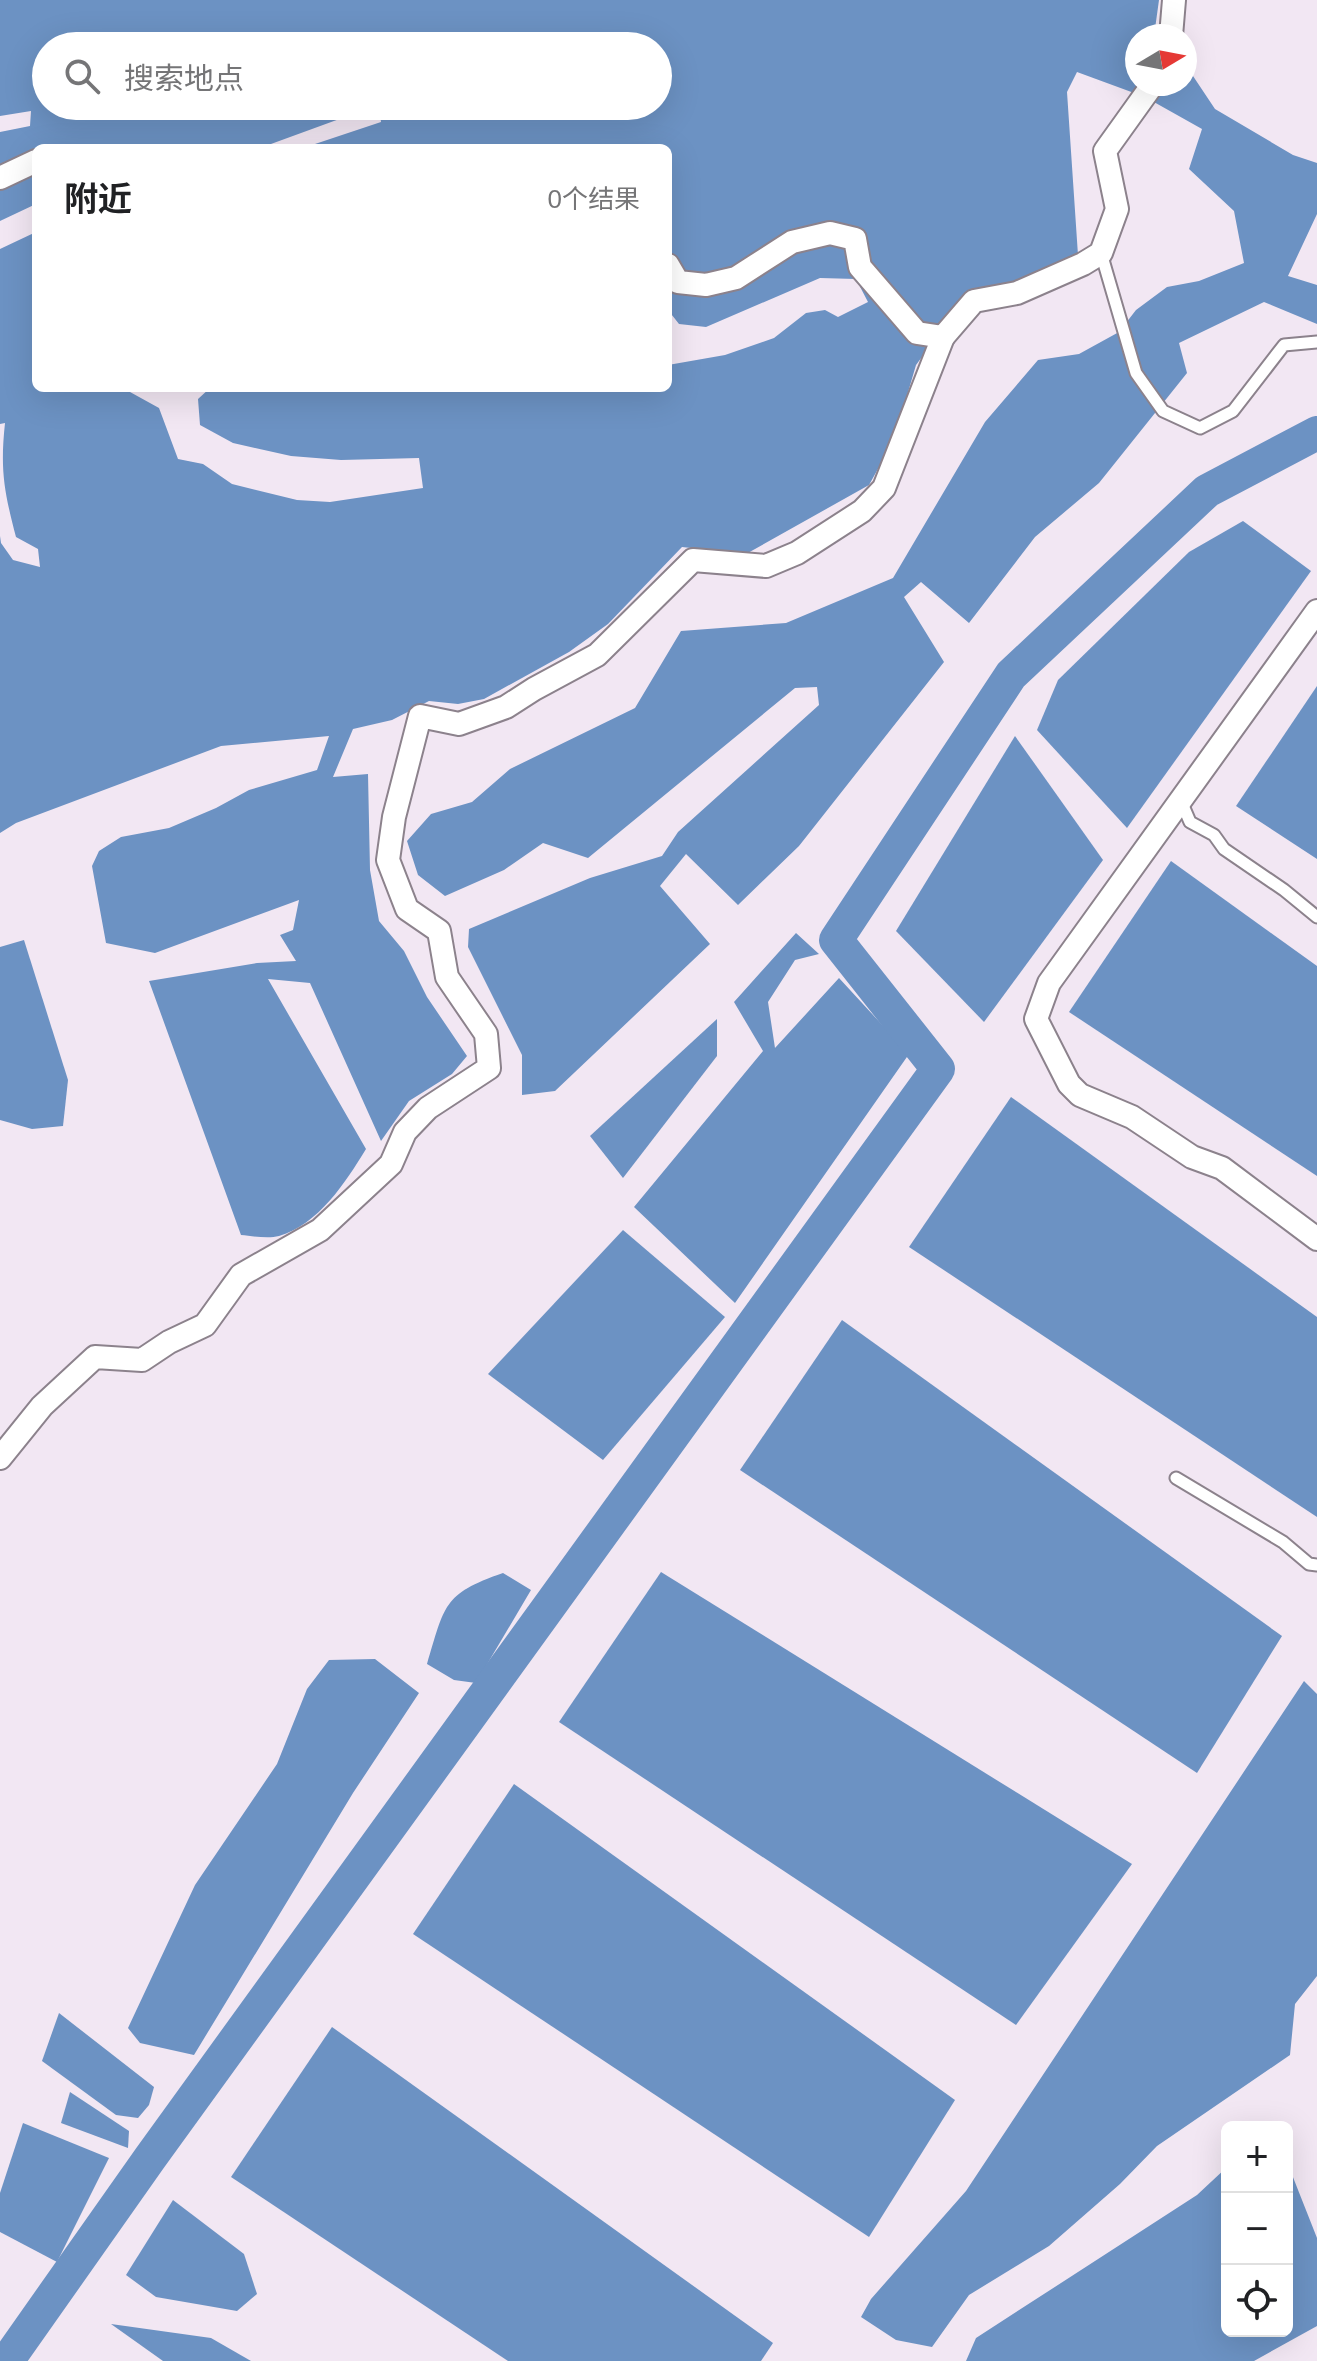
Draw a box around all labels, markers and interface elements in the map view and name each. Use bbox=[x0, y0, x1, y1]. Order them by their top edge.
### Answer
north arrow bbox=[1125, 24, 1197, 96]
search box bbox=[32, 32, 672, 120]
icon: search bbox=[60, 54, 104, 98]
text: 搜索地点 bbox=[124, 62, 244, 95]
text: 附近 bbox=[64, 180, 132, 218]
text: 0个结果 bbox=[548, 184, 640, 214]
map controls bbox=[1221, 2121, 1293, 2337]
button: + bbox=[1221, 2121, 1293, 2193]
button: − bbox=[1221, 2193, 1293, 2265]
button: locate bbox=[1221, 2265, 1293, 2337]

